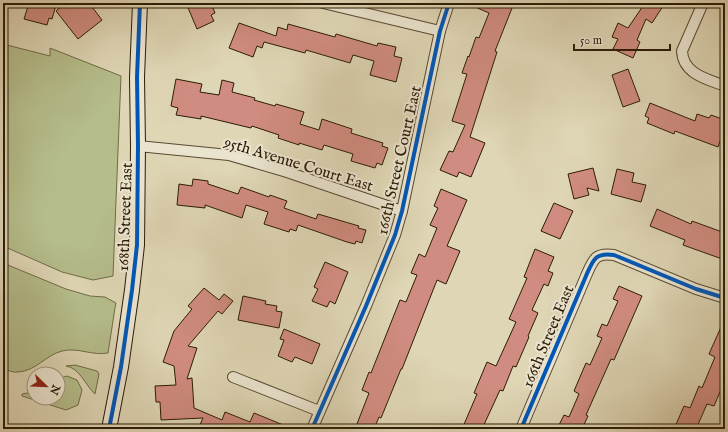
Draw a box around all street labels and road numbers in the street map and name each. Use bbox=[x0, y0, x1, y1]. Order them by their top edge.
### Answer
street label: 166th Street Court East bbox=[373, 83, 427, 237]
street label: 95th Avenue Court East bbox=[220, 132, 376, 197]
street label: 168th Street East bbox=[114, 162, 138, 272]
street label: 166th Street East bbox=[518, 282, 580, 391]

